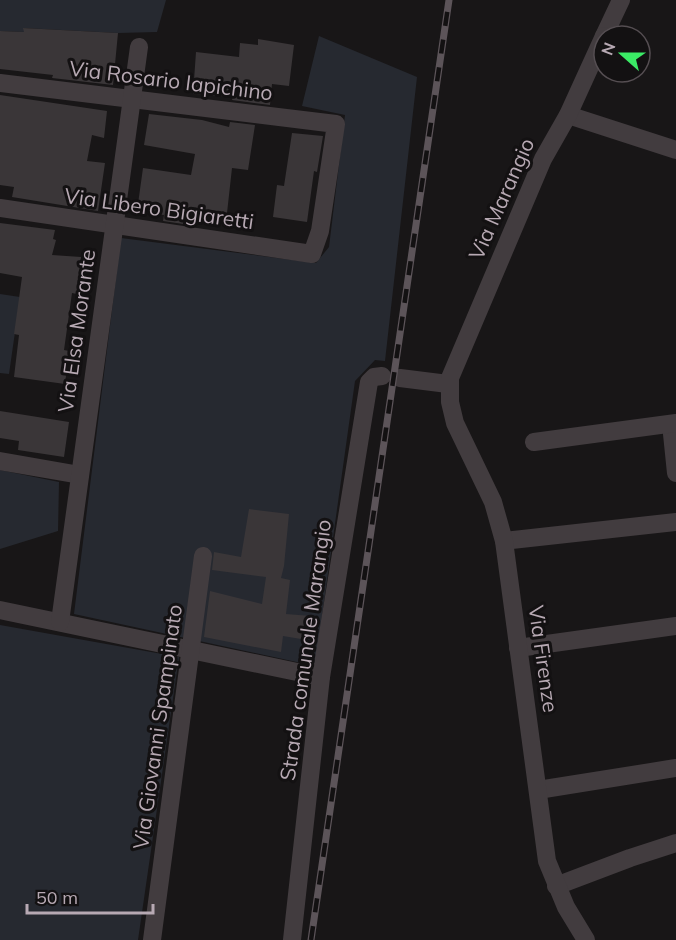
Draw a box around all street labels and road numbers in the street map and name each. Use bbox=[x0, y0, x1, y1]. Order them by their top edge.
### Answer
street label: Via Rosario Iapichino bbox=[68, 55, 274, 105]
street label: Via Marangio bbox=[463, 134, 539, 263]
street label: Via Libero Bigiaretti bbox=[63, 182, 256, 234]
street label: Via Elsa Morante bbox=[52, 248, 100, 414]
street label: Strada comunale Marangio bbox=[274, 518, 336, 782]
street label: Via Giovanni Spampinato bbox=[127, 603, 187, 851]
street label: Via Firenze bbox=[524, 604, 564, 714]

